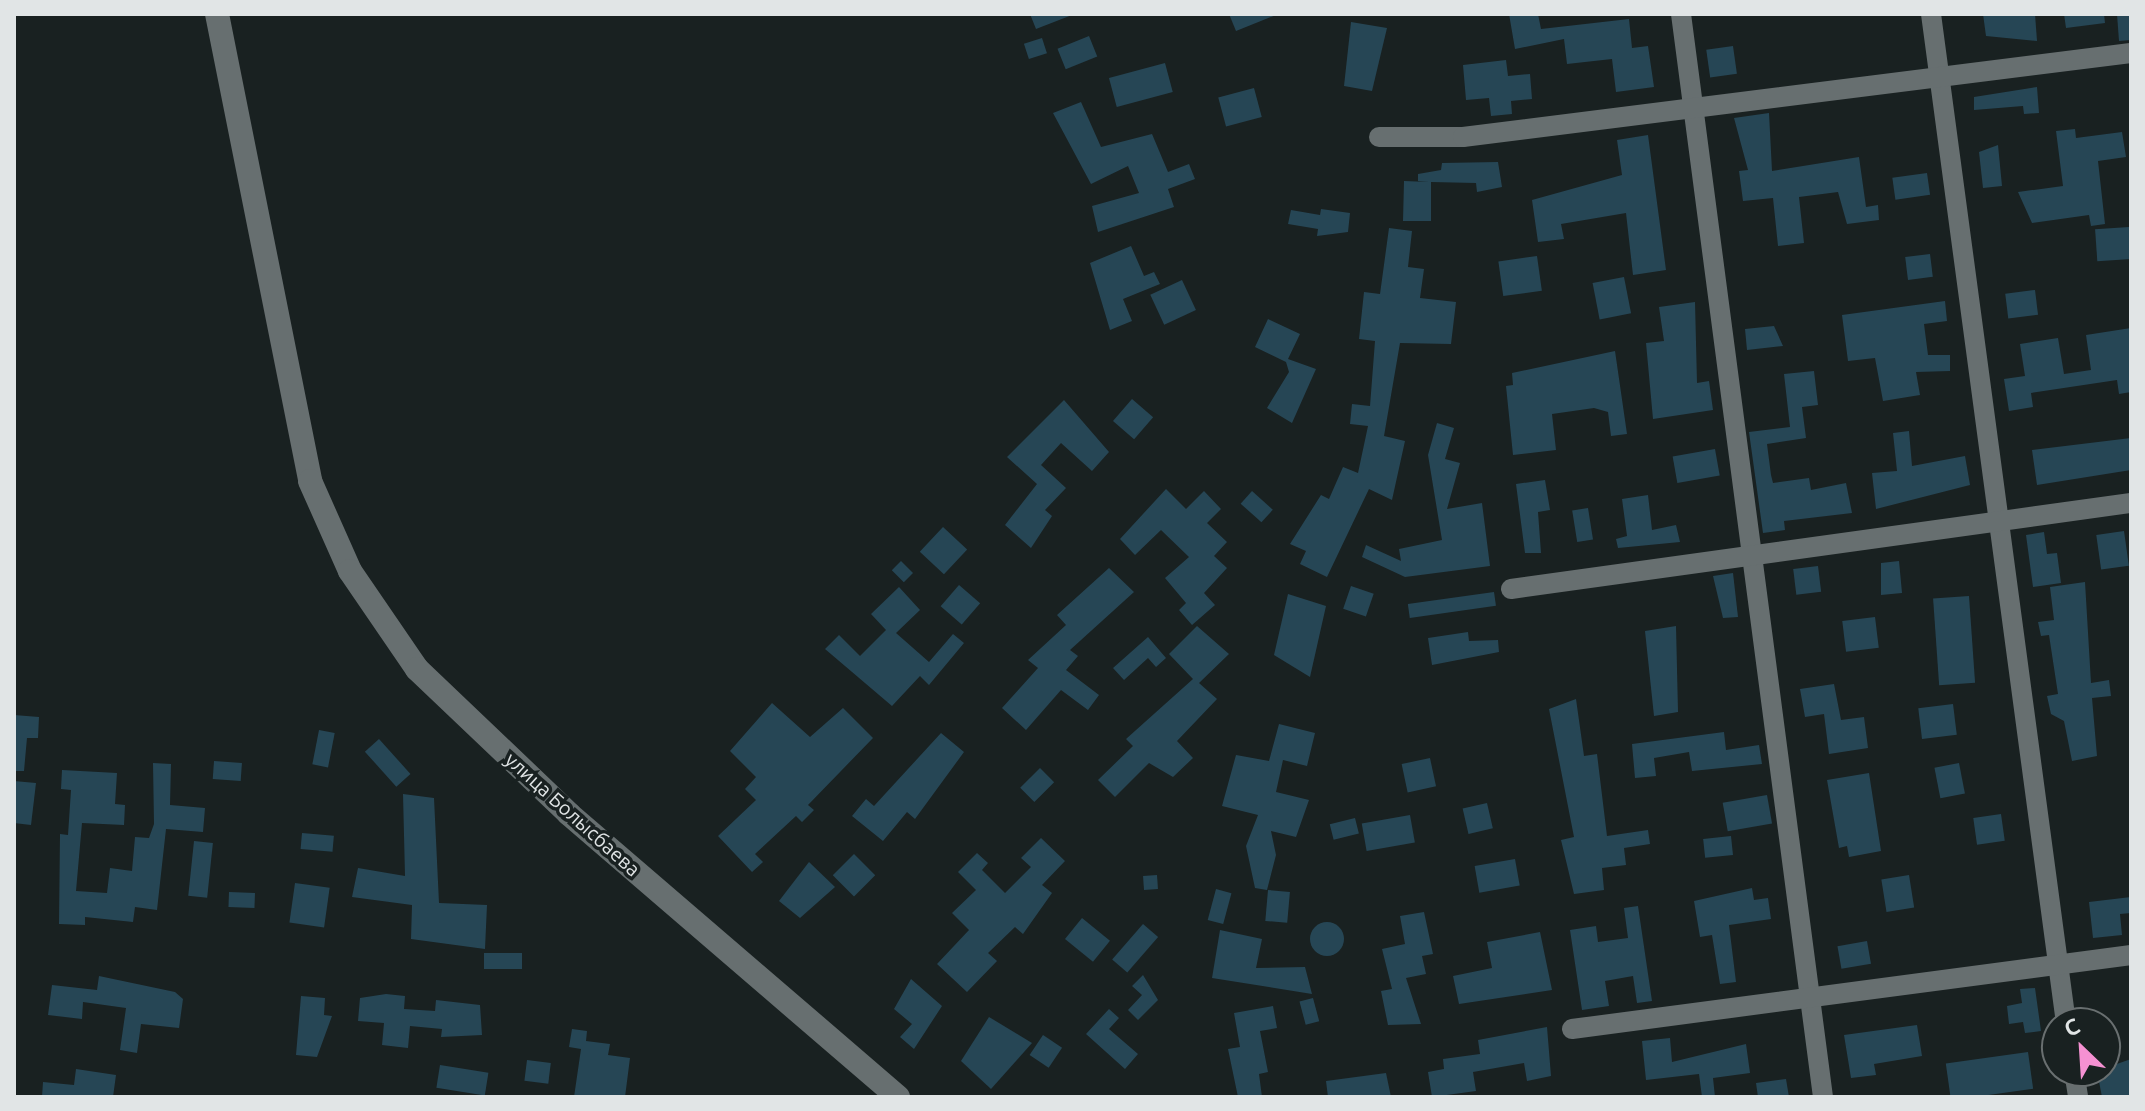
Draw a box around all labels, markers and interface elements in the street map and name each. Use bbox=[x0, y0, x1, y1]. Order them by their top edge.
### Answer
street label: улица Болысбаева bbox=[500, 747, 646, 881]
north arrow bbox=[2041, 1007, 2121, 1087]
text: С bbox=[2060, 1012, 2083, 1041]

